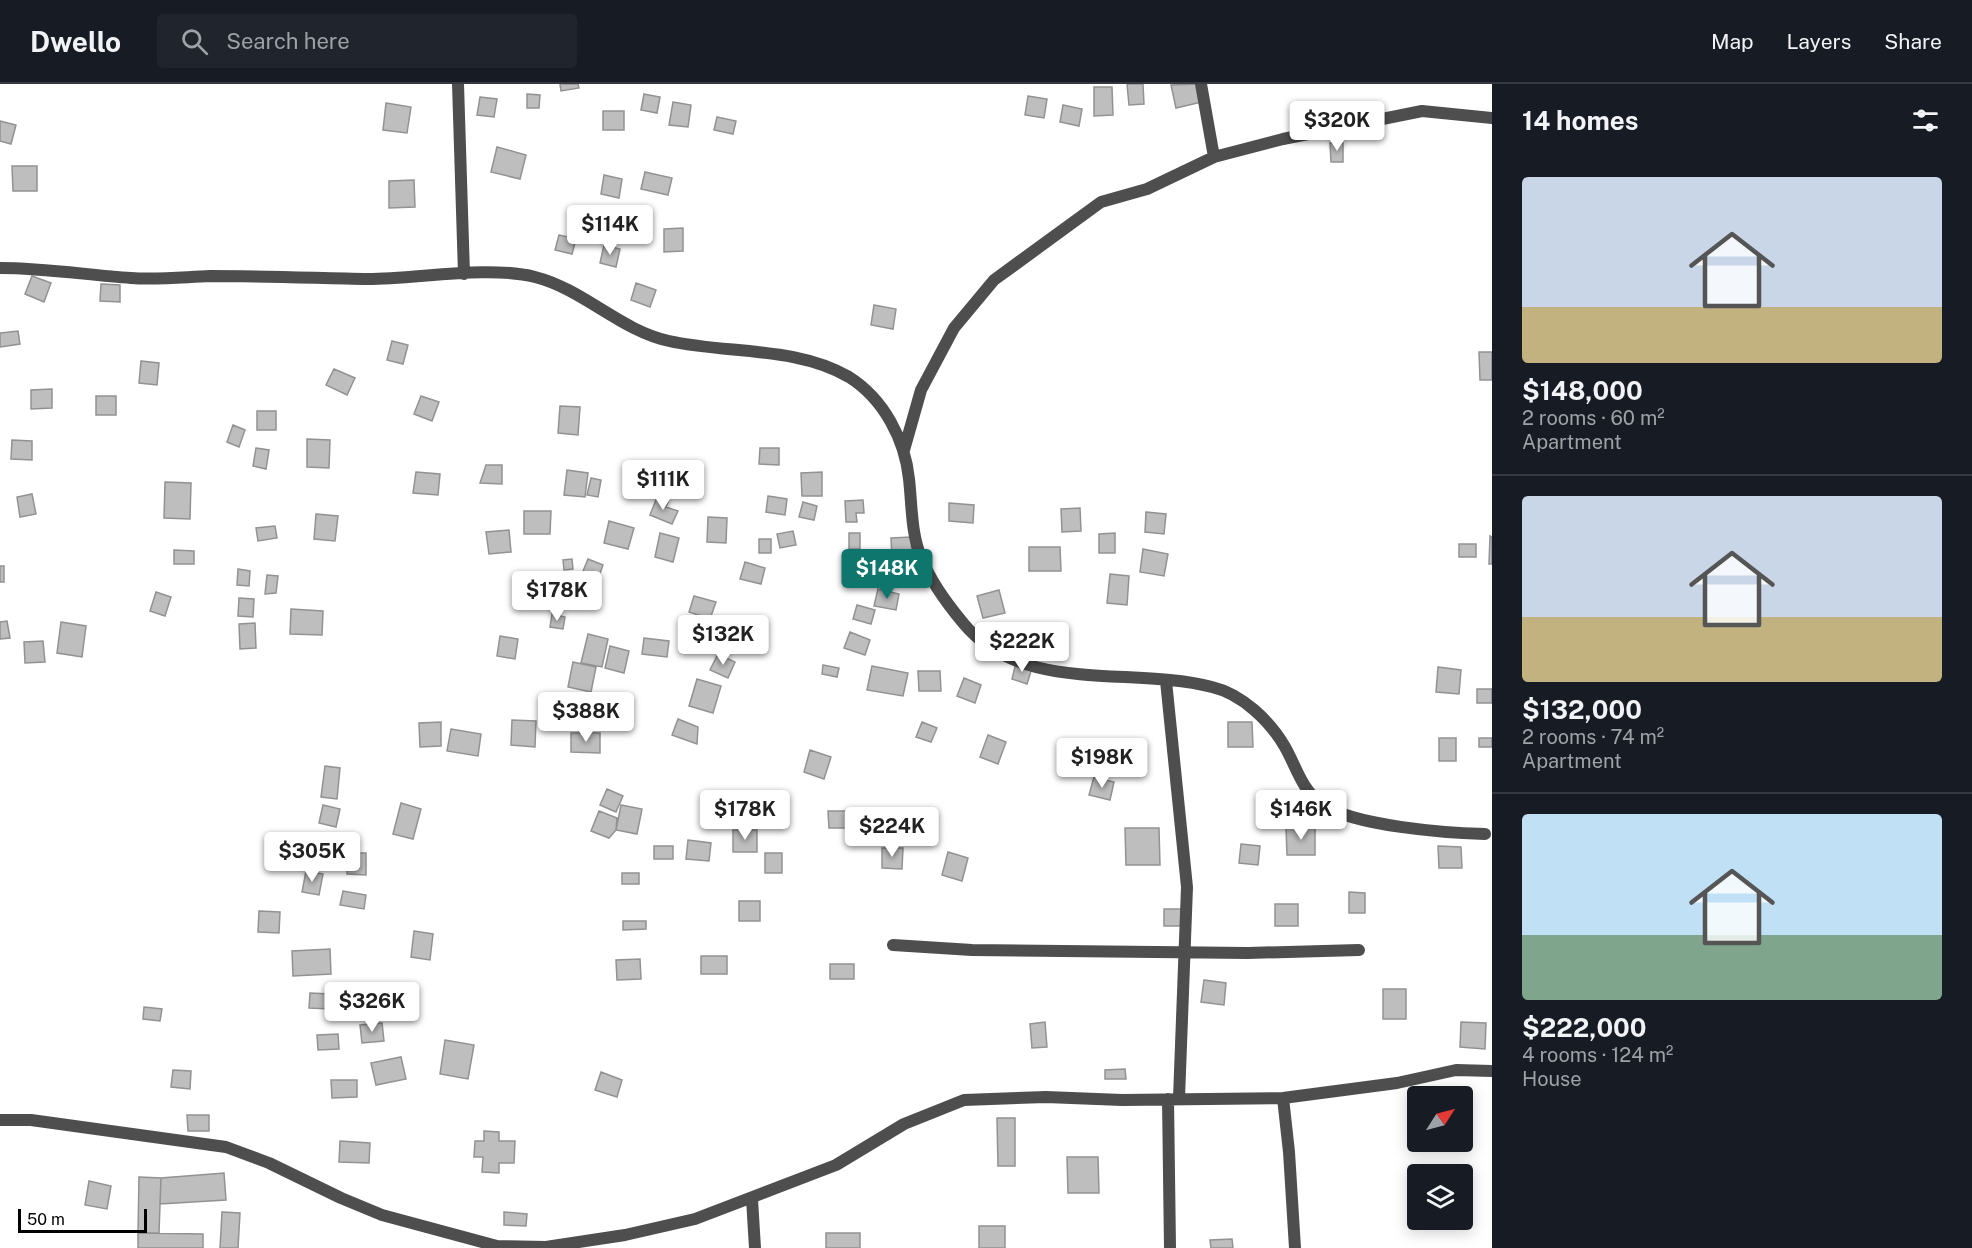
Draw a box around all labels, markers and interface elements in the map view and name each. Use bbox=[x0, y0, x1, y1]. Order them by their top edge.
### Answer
search box bbox=[157, 14, 577, 68]
text: Dwello bbox=[30, 25, 121, 58]
icon: search bbox=[178, 25, 211, 58]
text: Search here bbox=[226, 28, 350, 54]
text: Map bbox=[1711, 29, 1754, 54]
text: Layers bbox=[1787, 29, 1851, 54]
text: Share bbox=[1884, 29, 1942, 54]
pin: $320K bbox=[1295, 101, 1379, 152]
icon: filters bbox=[1909, 104, 1942, 137]
text: 14 homes bbox=[1522, 105, 1638, 136]
text: $320K bbox=[1304, 108, 1370, 132]
pin: $114K bbox=[568, 205, 652, 256]
text: $114K bbox=[581, 212, 639, 236]
icon: home bbox=[1678, 216, 1786, 324]
text: $148,000 bbox=[1522, 375, 1643, 406]
text: 2 rooms · 60 m² bbox=[1522, 406, 1665, 430]
text: Apartment bbox=[1522, 430, 1622, 454]
pin: $111K bbox=[621, 460, 705, 511]
text: $111K bbox=[636, 467, 690, 491]
icon: home bbox=[1678, 535, 1786, 643]
pin: $148K bbox=[845, 549, 929, 600]
text: $148K bbox=[855, 556, 919, 580]
pin: $178K bbox=[515, 571, 599, 622]
text: $178K bbox=[526, 578, 588, 602]
pin: $132K bbox=[681, 615, 765, 666]
text: $132K bbox=[692, 622, 754, 646]
pin: $222K bbox=[980, 622, 1064, 673]
text: $222K bbox=[989, 629, 1055, 653]
pin: $388K bbox=[544, 692, 628, 743]
text: $132,000 bbox=[1522, 694, 1642, 725]
text: $388K bbox=[552, 699, 620, 723]
text: 2 rooms · 74 m² bbox=[1522, 725, 1664, 749]
pin: $198K bbox=[1060, 738, 1144, 789]
text: $198K bbox=[1070, 745, 1134, 769]
text: Apartment bbox=[1522, 749, 1622, 773]
pin: $178K bbox=[703, 790, 787, 841]
pin: $146K bbox=[1259, 790, 1343, 841]
text: $178K bbox=[714, 797, 776, 821]
text: $146K bbox=[1270, 797, 1332, 821]
pin: $224K bbox=[850, 807, 934, 858]
text: $224K bbox=[859, 814, 925, 838]
pin: $305K bbox=[270, 832, 354, 883]
text: $305K bbox=[278, 839, 346, 863]
icon: home bbox=[1678, 853, 1786, 961]
pin: $326K bbox=[330, 982, 414, 1033]
text: $326K bbox=[338, 989, 406, 1013]
text: $222,000 bbox=[1522, 1012, 1647, 1043]
text: 4 rooms · 124 m² bbox=[1522, 1043, 1673, 1067]
text: House bbox=[1522, 1067, 1582, 1091]
north arrow bbox=[1407, 1086, 1473, 1152]
map controls bbox=[1407, 1086, 1473, 1230]
button: layers bbox=[1407, 1164, 1473, 1230]
scale bar bbox=[18, 1206, 147, 1234]
text: 50 m bbox=[27, 1210, 65, 1229]

